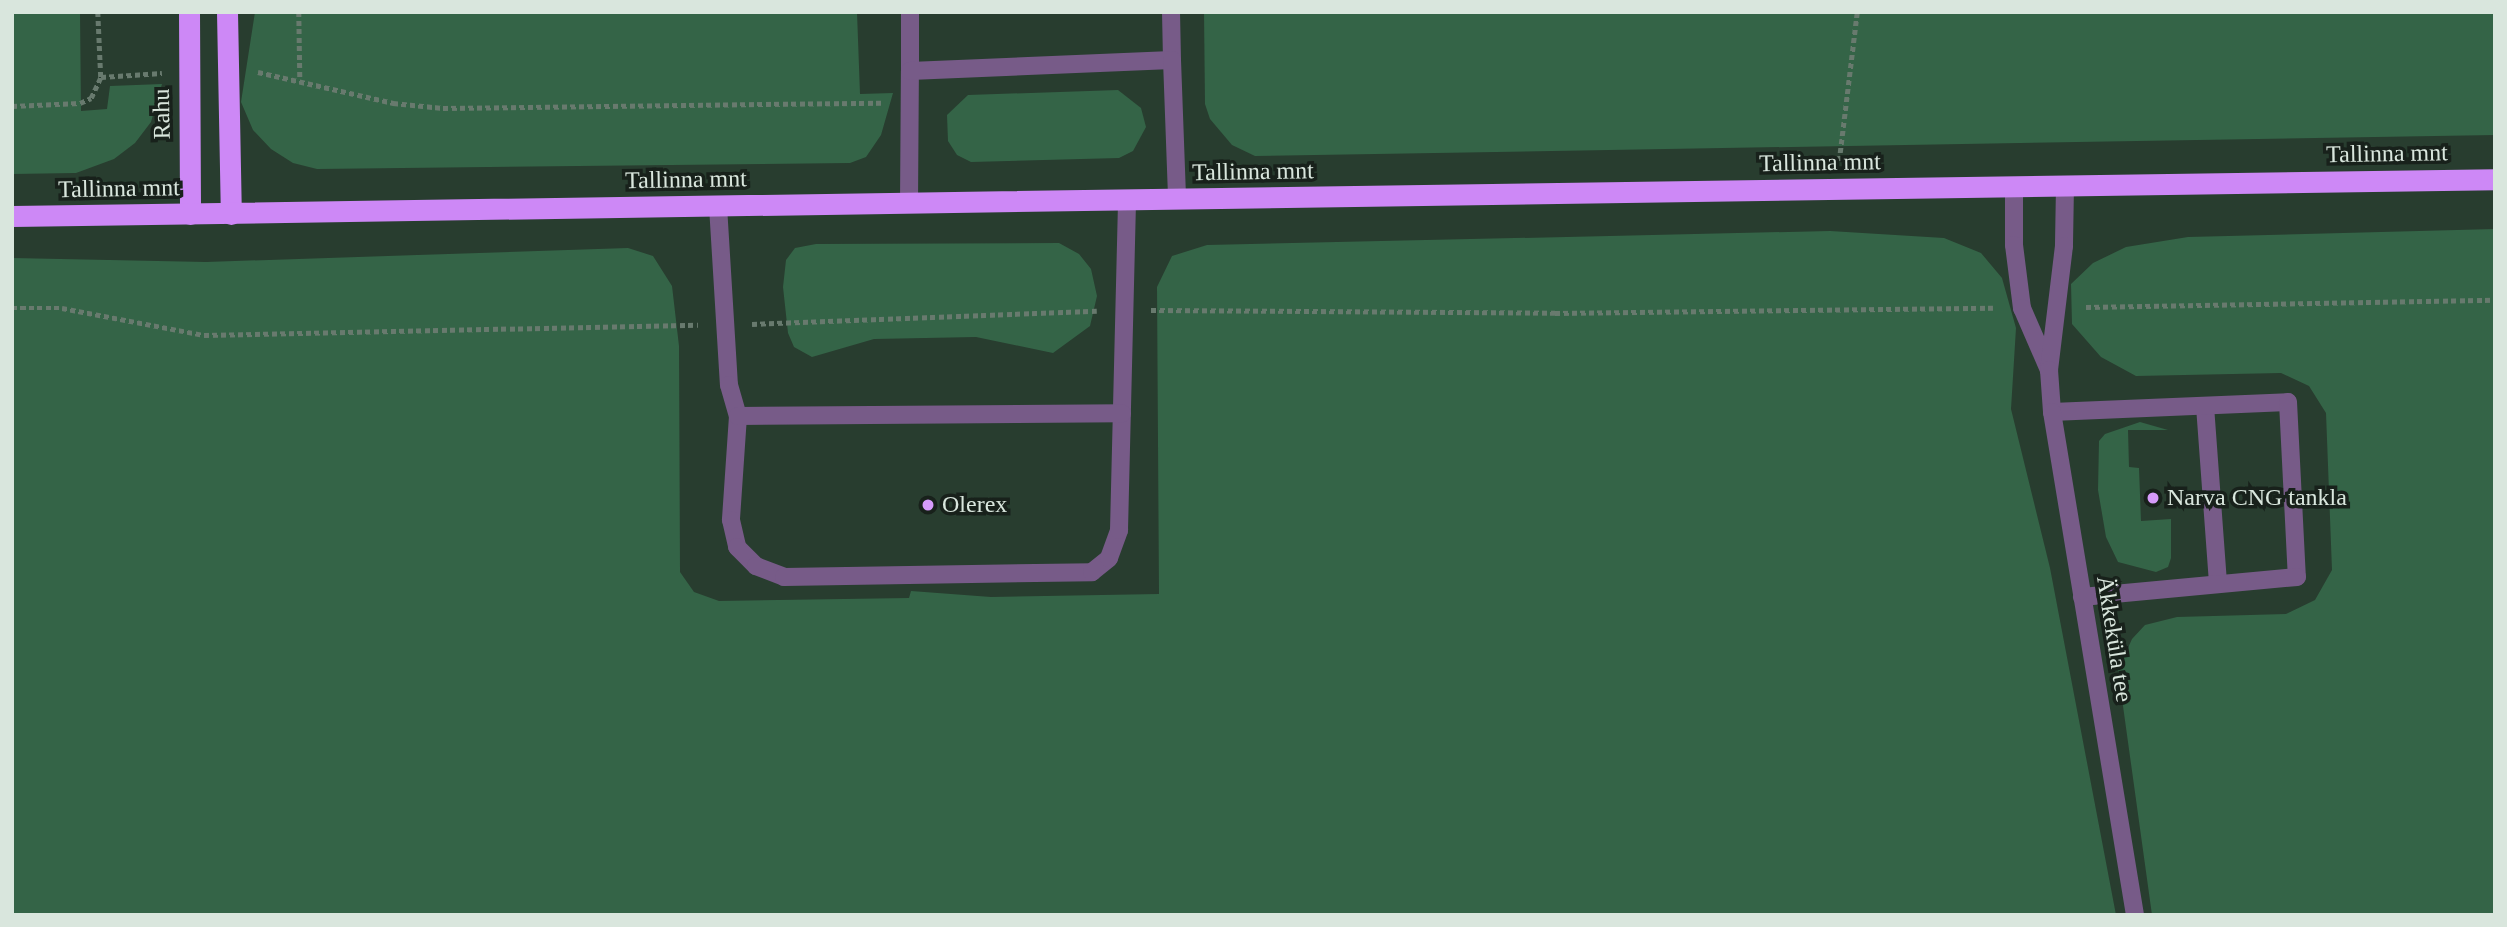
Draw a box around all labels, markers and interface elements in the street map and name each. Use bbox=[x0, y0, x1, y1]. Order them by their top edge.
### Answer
street label: Rahu bbox=[147, 88, 177, 140]
street label: Tallinna mnt bbox=[2326, 139, 2448, 169]
street label: Tallinna mnt bbox=[1759, 148, 1881, 178]
street label: Tallinna mnt bbox=[1192, 157, 1314, 187]
street label: Tallinna mnt bbox=[625, 165, 747, 195]
street label: Tallinna mnt bbox=[58, 174, 180, 204]
place label: Narva CNG tankla bbox=[2167, 484, 2347, 512]
marker: Narva CNG tankla bbox=[2145, 490, 2161, 506]
place label: Olerex bbox=[942, 491, 1007, 519]
marker: Olerex bbox=[920, 497, 936, 513]
street label: Äkkeküla tee bbox=[2090, 574, 2138, 704]

